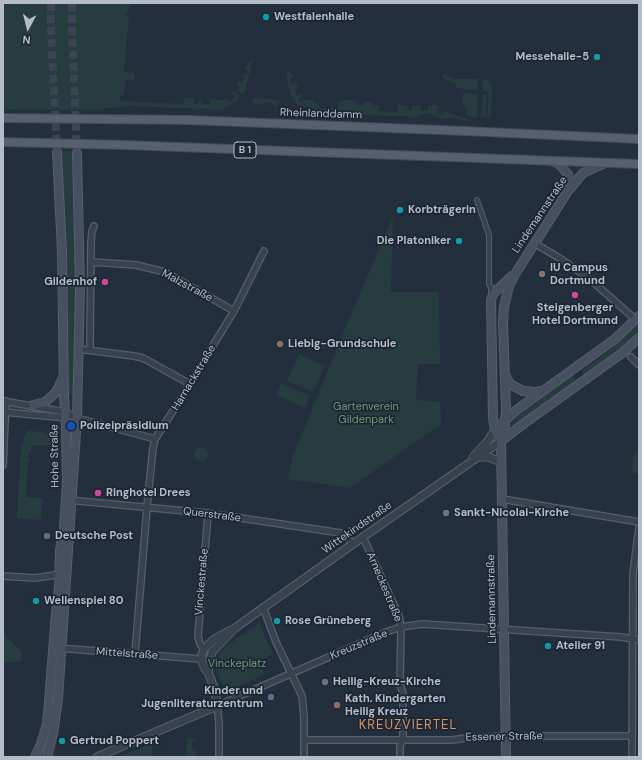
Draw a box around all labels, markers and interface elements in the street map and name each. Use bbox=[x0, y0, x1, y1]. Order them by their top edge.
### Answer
north arrow bbox=[8, 8, 48, 48]
place label: Westfalenhalle bbox=[274, 10, 354, 24]
marker: Westfalenhalle bbox=[261, 12, 271, 22]
text: N bbox=[22, 32, 31, 47]
place label: Messehalle-5 bbox=[515, 50, 589, 64]
marker: Messehalle-5 bbox=[592, 52, 602, 62]
street label: Rheinlanddamm bbox=[280, 106, 362, 122]
road number: B 1 bbox=[234, 142, 256, 158]
street label: Lindemannstraße bbox=[510, 174, 570, 256]
place label: Korbträgerin bbox=[408, 203, 476, 217]
marker: Korbträgerin bbox=[395, 205, 405, 215]
place label: Die Platoniker bbox=[377, 234, 451, 248]
marker: Die Platoniker bbox=[454, 236, 464, 246]
place label: IU Campus Dortmund bbox=[550, 261, 608, 287]
street label: Malzstraße bbox=[159, 267, 215, 305]
marker: IU Campus Dortmund bbox=[537, 269, 547, 279]
place label: Gildenhof bbox=[44, 275, 97, 289]
marker: Gildenhof bbox=[100, 277, 110, 287]
marker: Steigenberger Hotel Dortmund bbox=[570, 290, 580, 300]
place label: Steigenberger Hotel Dortmund bbox=[532, 301, 618, 327]
place label: Liebig-Grundschule bbox=[288, 337, 396, 351]
marker: Liebig-Grundschule bbox=[275, 339, 285, 349]
street label: Harnackstraße bbox=[169, 343, 219, 413]
park label: Gartenverein Gildenpark bbox=[333, 400, 399, 426]
place label: Polizeipräsidium bbox=[80, 419, 169, 433]
marker: Polizeipräsidium bbox=[65, 420, 77, 432]
street label: Hohe Straße bbox=[48, 424, 62, 488]
place label: Ringhotel Drees bbox=[106, 486, 191, 500]
marker: Ringhotel Drees bbox=[93, 488, 103, 498]
street label: Wittekindstraße bbox=[319, 499, 395, 557]
street label: Querstraße bbox=[182, 505, 242, 525]
place label: Sankt-Nicolai-Kirche bbox=[454, 506, 569, 520]
marker: Sankt-Nicolai-Kirche bbox=[441, 508, 451, 518]
place label: Deutsche Post bbox=[55, 529, 133, 543]
marker: Deutsche Post bbox=[42, 531, 52, 541]
street label: Vinckestraße bbox=[193, 548, 211, 616]
street label: Arneckestraße bbox=[363, 550, 405, 624]
street label: Lindemannstraße bbox=[485, 554, 499, 644]
place label: Wellenspiel 80 bbox=[44, 594, 123, 608]
marker: Wellenspiel 80 bbox=[31, 596, 41, 606]
place label: Rose Grüneberg bbox=[285, 614, 371, 628]
marker: Rose Grüneberg bbox=[272, 616, 282, 626]
street label: Kreuzstraße bbox=[328, 627, 390, 663]
place label: Atelier 91 bbox=[556, 639, 605, 653]
marker: Atelier 91 bbox=[543, 641, 553, 651]
street label: Mittelstraße bbox=[96, 645, 158, 663]
park label: Vinckeplatz bbox=[208, 657, 266, 671]
place label: Heilig-Kreuz-Kirche bbox=[333, 675, 441, 689]
marker: Heilig-Kreuz-Kirche bbox=[320, 677, 330, 687]
place label: Kinder und Jugenliteraturzentrum bbox=[141, 684, 263, 710]
marker: Kinder und Jugenliteraturzentrum bbox=[266, 692, 276, 702]
place label: Kath. Kindergarten Heilig Kreuz bbox=[345, 692, 446, 718]
marker: Kath. Kindergarten Heilig Kreuz bbox=[332, 700, 342, 710]
district label: KREUZVIERTEL bbox=[359, 718, 457, 734]
street label: Essener Straße bbox=[465, 730, 543, 744]
place label: Gertrud Poppert bbox=[70, 734, 159, 748]
marker: Gertrud Poppert bbox=[57, 736, 67, 746]

